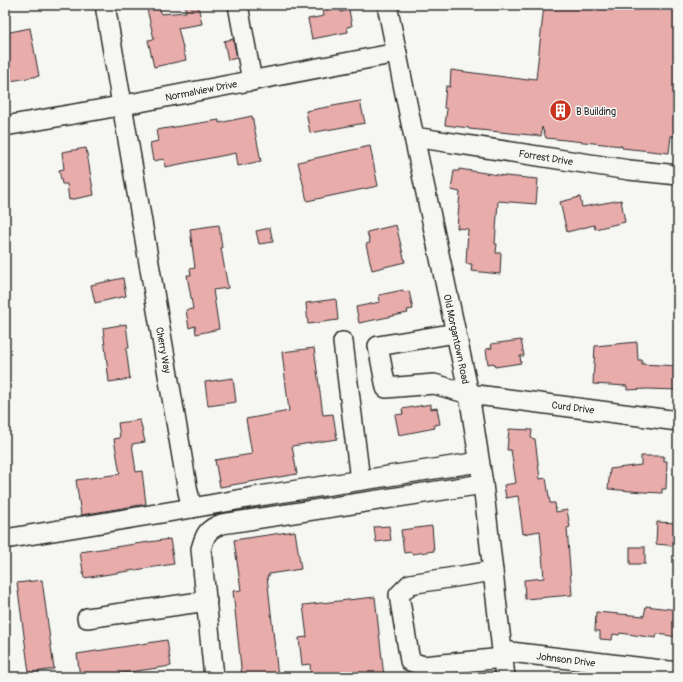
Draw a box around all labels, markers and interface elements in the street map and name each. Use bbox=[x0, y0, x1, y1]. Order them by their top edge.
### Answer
street label: Normalview Drive bbox=[164, 78, 238, 104]
building icon: B Building bbox=[548, 98, 574, 124]
place label: B Building bbox=[576, 106, 616, 118]
street label: Forrest Drive bbox=[518, 148, 574, 168]
street label: Old Morgantown Road bbox=[441, 293, 471, 385]
street label: Cherry Way bbox=[153, 326, 173, 375]
street label: Curd Drive bbox=[551, 399, 595, 417]
street label: Johnson Drive bbox=[536, 650, 596, 670]

